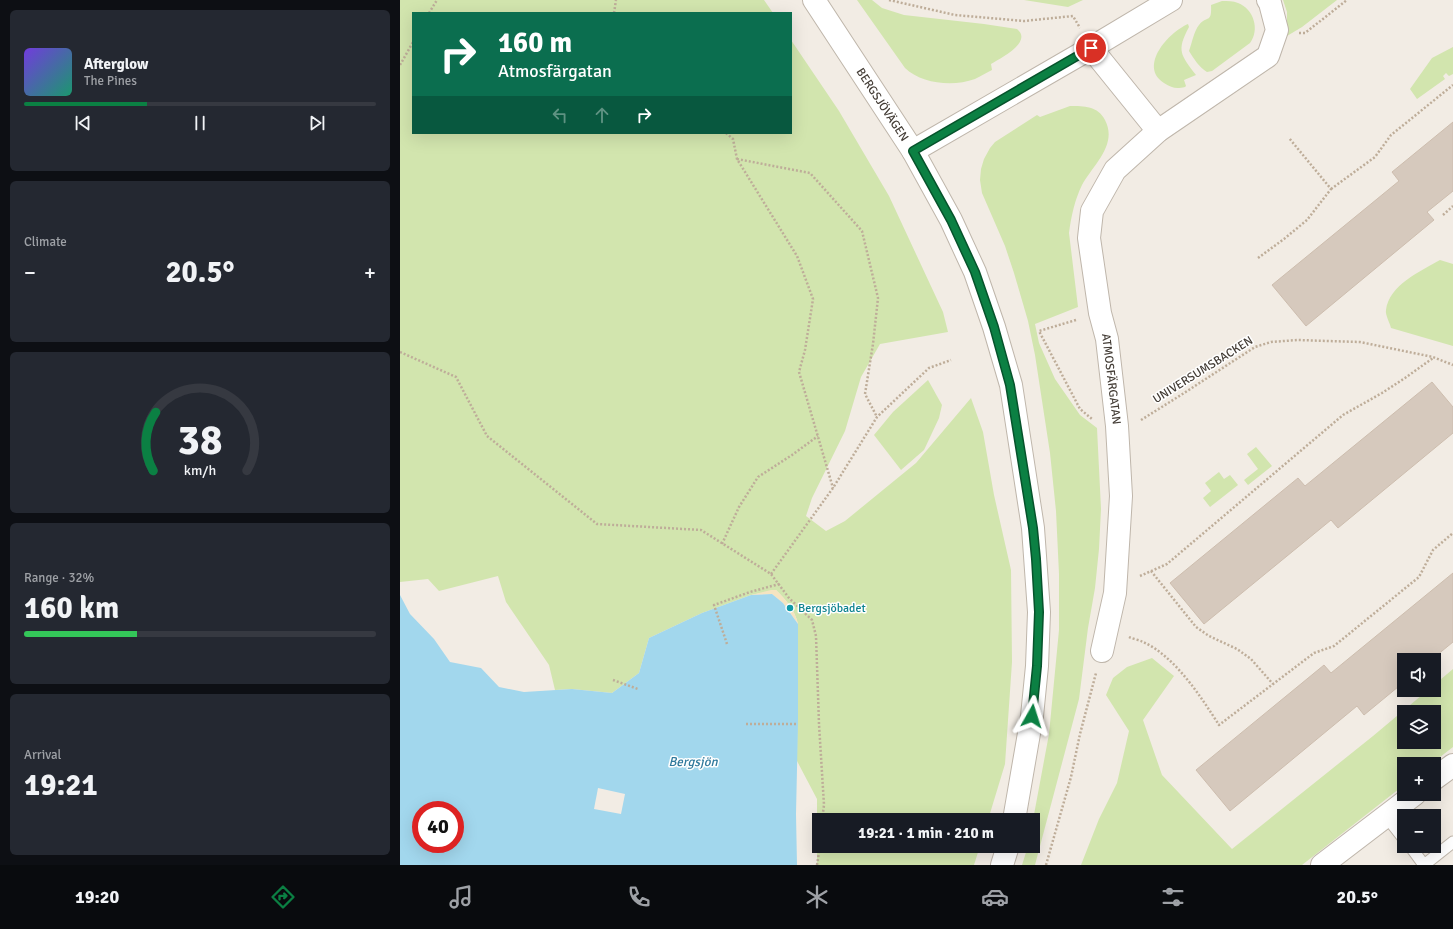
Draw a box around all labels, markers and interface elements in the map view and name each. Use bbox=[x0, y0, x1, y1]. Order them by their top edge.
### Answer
text: 160 m bbox=[498, 26, 572, 60]
icon: right bbox=[432, 28, 484, 80]
pin bbox=[1074, 31, 1108, 65]
icon: arrive bbox=[1080, 37, 1102, 59]
text: Afterglow bbox=[84, 55, 148, 73]
text: Atmosfärgatan bbox=[498, 60, 612, 82]
street label: BERGSJÖVÄGEN bbox=[853, 65, 912, 144]
text: The Pines bbox=[84, 73, 137, 89]
icon: left bbox=[549, 104, 571, 126]
icon: ahead bbox=[591, 104, 613, 126]
icon: right bbox=[633, 104, 655, 126]
icon: previous bbox=[72, 112, 94, 134]
icon: pause bbox=[189, 112, 211, 134]
icon: next bbox=[306, 112, 328, 134]
text: Climate bbox=[24, 234, 67, 250]
text: 20.5° bbox=[165, 254, 235, 291]
text: − bbox=[24, 259, 36, 286]
text: + bbox=[364, 259, 376, 286]
street label: ATMOSFÄRGATAN bbox=[1098, 333, 1124, 425]
street label: UNIVERSUMSBACKEN bbox=[1150, 333, 1256, 407]
text: 38 bbox=[178, 414, 222, 465]
text: km/h bbox=[184, 461, 216, 478]
text: Range · 32% bbox=[24, 570, 94, 586]
text: 160 km bbox=[24, 590, 119, 627]
place label: Bergsjöbadet bbox=[798, 601, 866, 616]
marker: Bergsjöbadet bbox=[785, 603, 795, 613]
map controls bbox=[1397, 653, 1441, 853]
button: sound bbox=[1397, 653, 1441, 697]
position arrow bbox=[1011, 695, 1053, 737]
button: layers bbox=[1397, 705, 1441, 749]
text: Arrival bbox=[24, 747, 61, 763]
water label: Bergsjön bbox=[668, 754, 718, 770]
button: + bbox=[1397, 757, 1441, 801]
text: 19:21 bbox=[24, 767, 98, 804]
speed limit sign: 40 bbox=[412, 801, 464, 853]
button: − bbox=[1397, 809, 1441, 853]
text: 19:21 · 1 min · 210 m bbox=[858, 824, 994, 842]
icon: directions bbox=[269, 883, 297, 911]
icon: music bbox=[447, 883, 475, 911]
icon: phone bbox=[625, 883, 653, 911]
icon: climate bbox=[803, 883, 831, 911]
icon: car bbox=[981, 883, 1009, 911]
icon: filters bbox=[1159, 883, 1187, 911]
text: 19:20 bbox=[75, 886, 119, 908]
text: 20.5° bbox=[1336, 886, 1378, 908]

